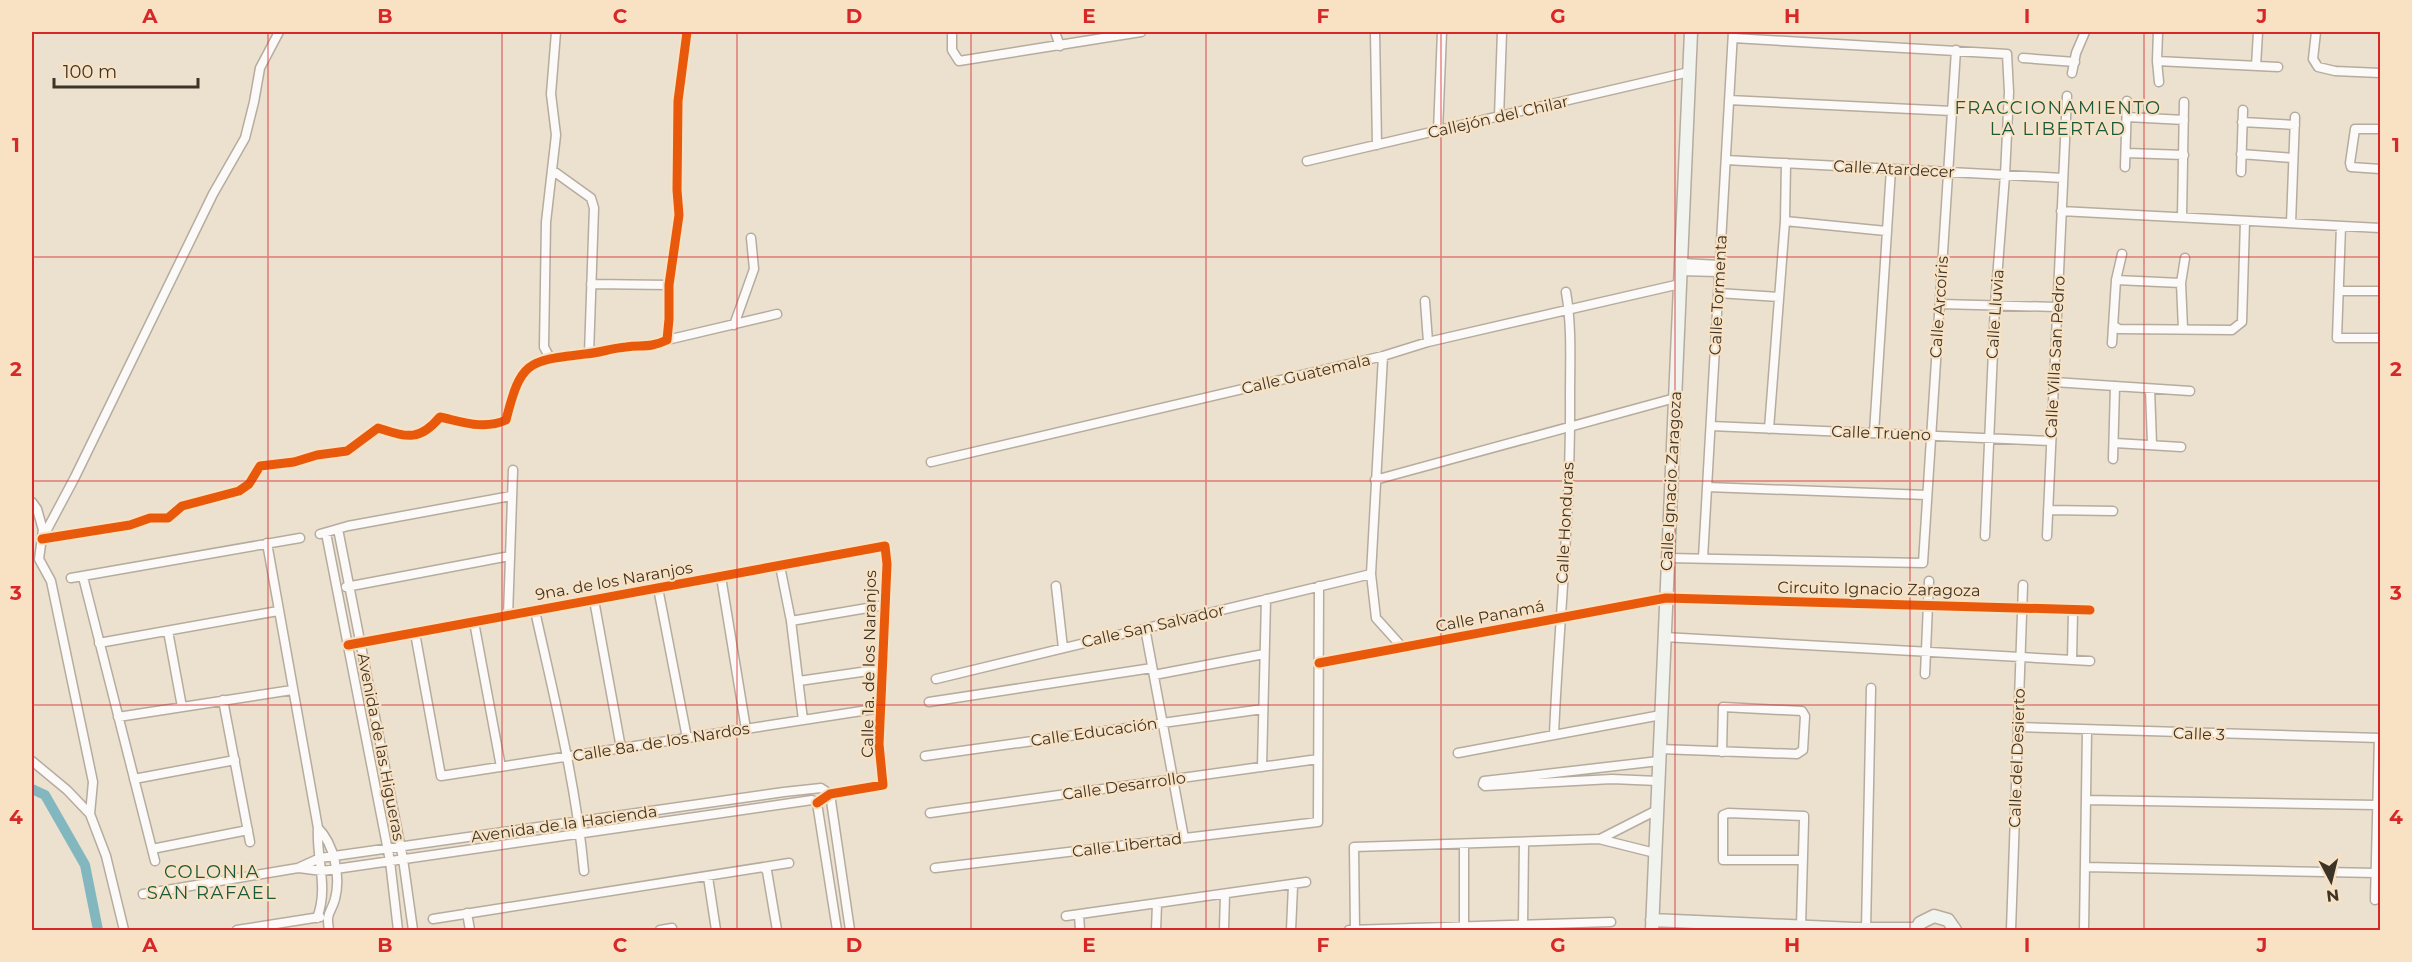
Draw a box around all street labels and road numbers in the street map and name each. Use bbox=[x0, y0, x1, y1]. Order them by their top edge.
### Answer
street label: Callejón del Chilar bbox=[1426, 92, 1570, 142]
street label: Calle Atardecer bbox=[1833, 156, 1955, 182]
street label: Calle Tormenta bbox=[1705, 234, 1731, 356]
street label: Calle Arcoíris bbox=[1926, 255, 1952, 359]
street label: Calle Lluvia bbox=[1982, 268, 2008, 360]
street label: Calle Villa San Pedro bbox=[2041, 275, 2069, 439]
street label: Calle Guatemala bbox=[1240, 350, 1372, 398]
street label: Calle Ignacio Zaragoza bbox=[1657, 391, 1685, 571]
street label: Calle Trueno bbox=[1831, 422, 1931, 444]
street label: Calle Honduras bbox=[1552, 462, 1578, 584]
street label: 9na. de los Naranjos bbox=[534, 558, 694, 604]
street label: Calle 1a. de los Naranjos bbox=[858, 570, 880, 758]
street label: Circuito Ignacio Zaragoza bbox=[1777, 578, 1981, 600]
street label: Calle Panamá bbox=[1434, 596, 1546, 636]
street label: Calle San Salvador bbox=[1080, 600, 1226, 652]
street label: Avenida de las Higueras bbox=[353, 651, 409, 843]
street label: Calle del Desierto bbox=[2005, 688, 2029, 828]
street label: Calle Educación bbox=[1029, 714, 1159, 750]
street label: Calle 8a. de los Nardos bbox=[571, 719, 751, 765]
street label: Calle 3 bbox=[2173, 724, 2225, 744]
street label: Calle Desarrollo bbox=[1061, 768, 1187, 804]
street label: Avenida de la Hacienda bbox=[470, 802, 658, 846]
street label: Calle Libertad bbox=[1071, 829, 1183, 861]

